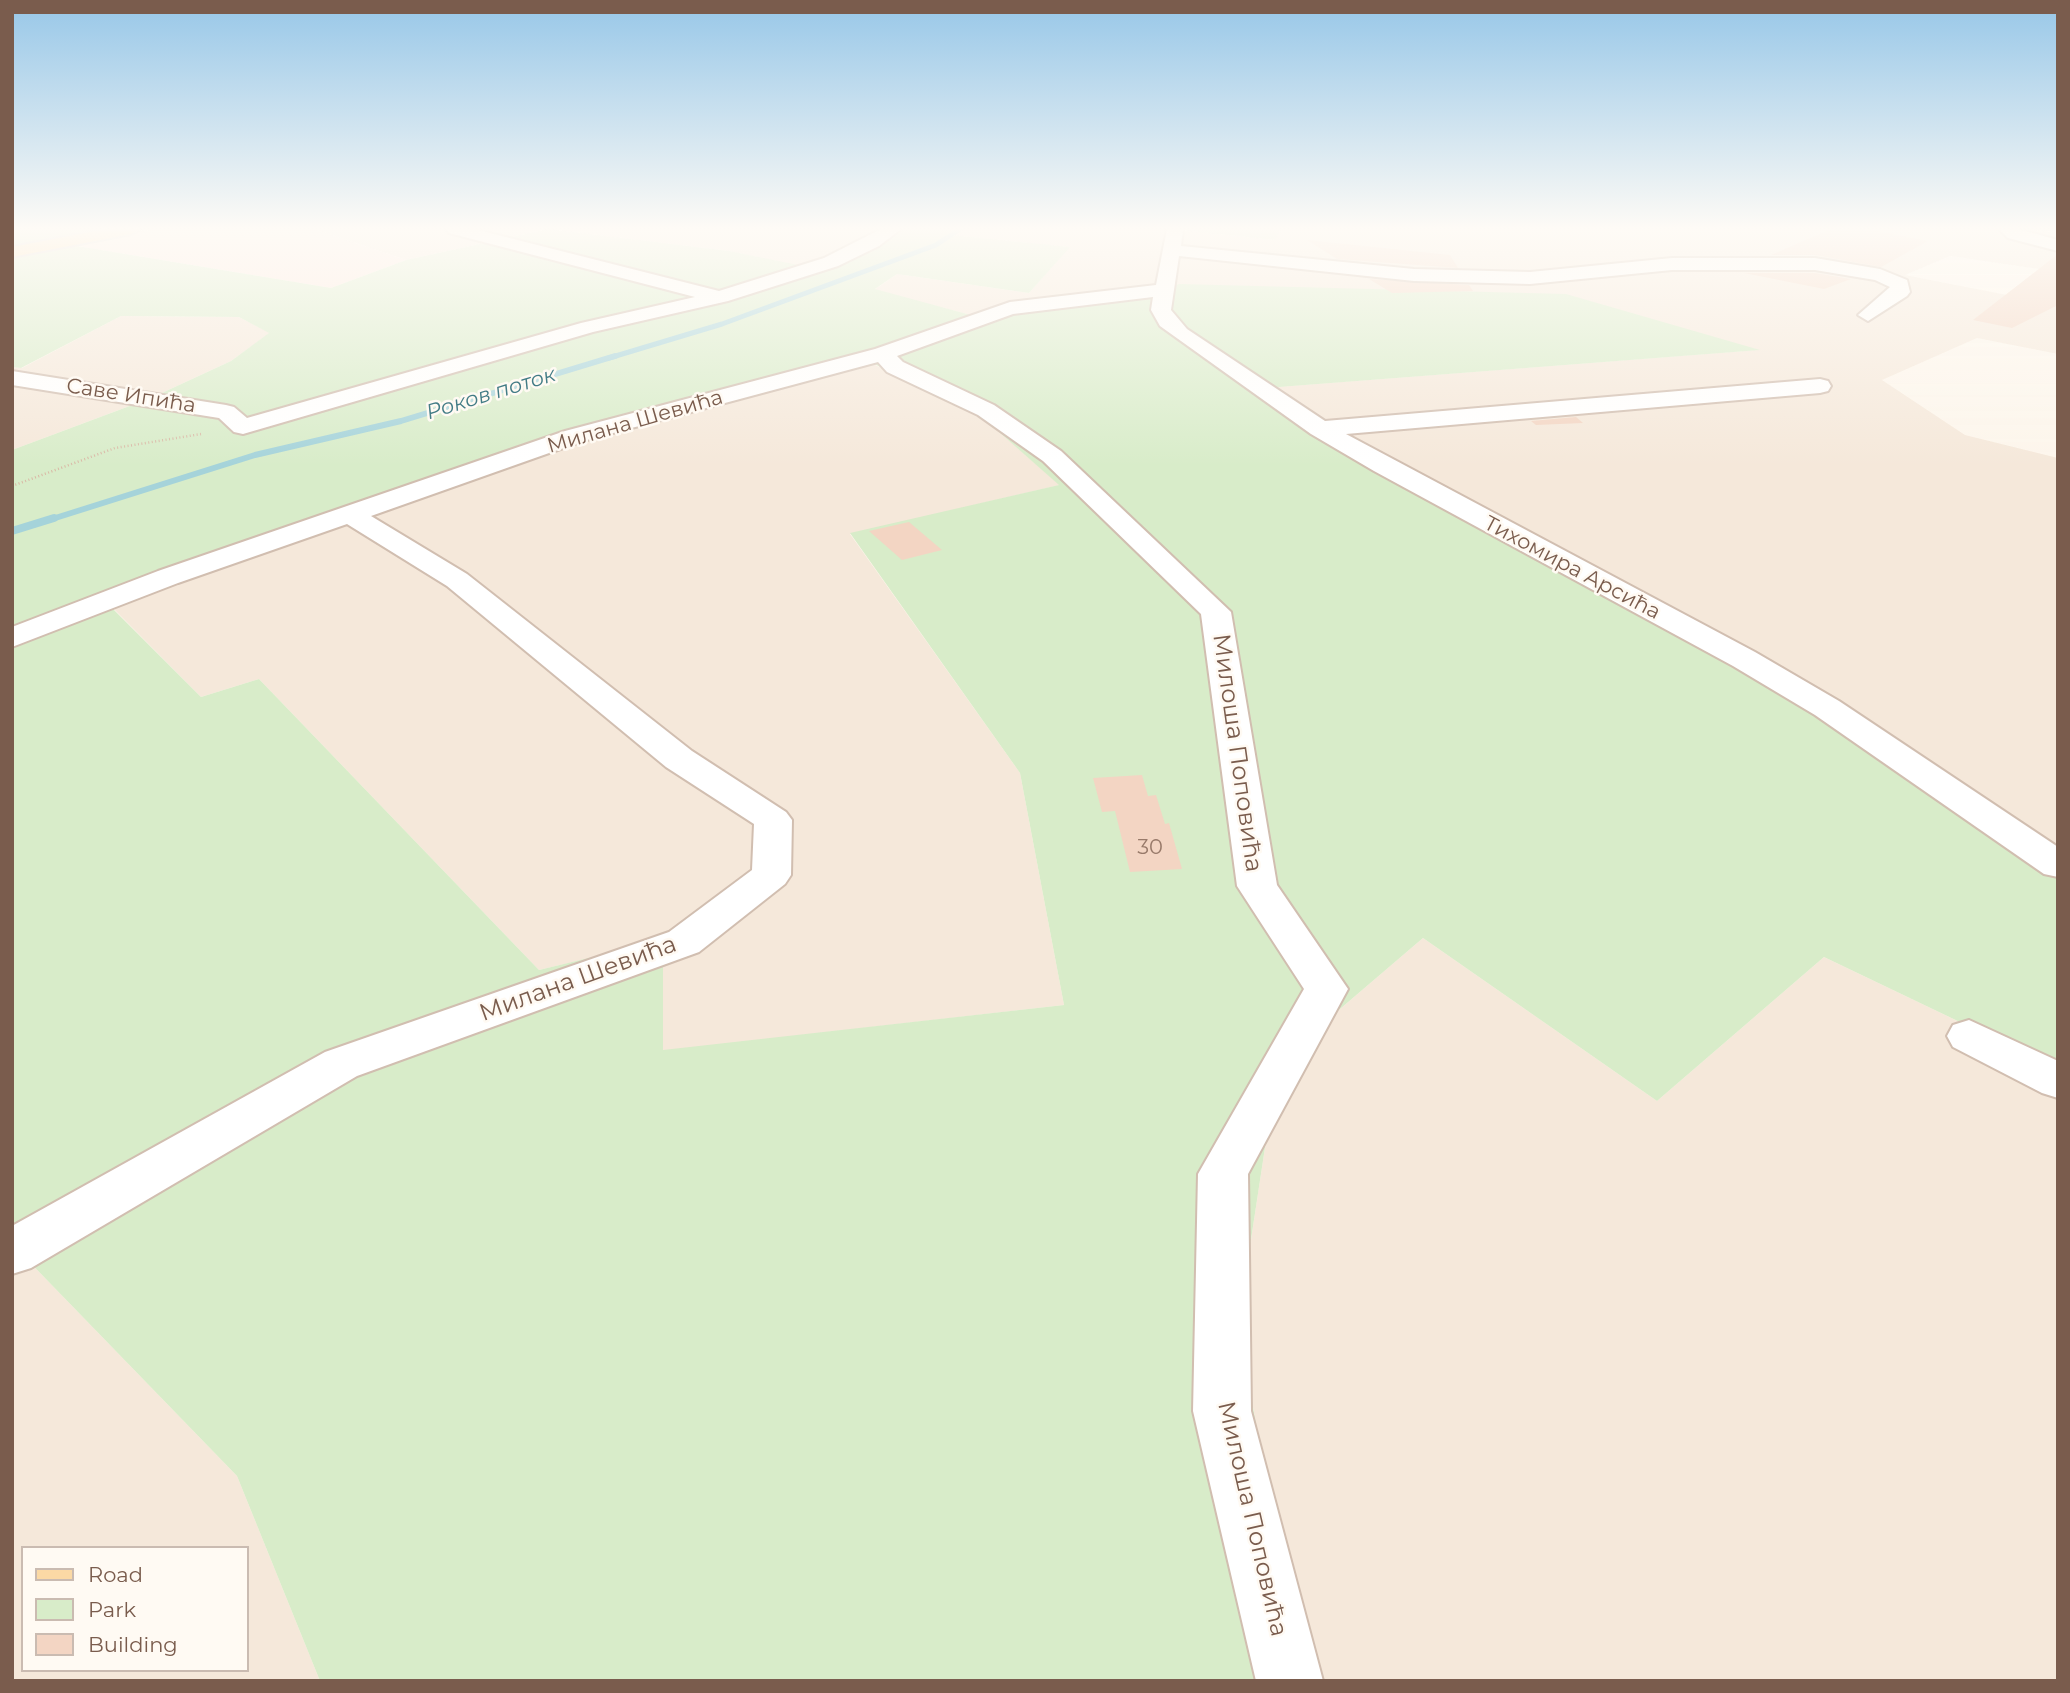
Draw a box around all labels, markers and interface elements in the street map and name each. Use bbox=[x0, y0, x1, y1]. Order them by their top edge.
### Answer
water label: Роков поток bbox=[423, 362, 559, 426]
street label: Саве Ипића bbox=[65, 373, 197, 419]
street label: Милана Шевића bbox=[544, 385, 726, 459]
street label: Тихомира Арсића bbox=[1479, 511, 1665, 625]
street label: Милоша Поповића bbox=[1206, 632, 1268, 874]
house number: 30 bbox=[1137, 835, 1163, 861]
street label: Милана Шевића bbox=[476, 930, 680, 1028]
street label: Милоша Поповића bbox=[1211, 1399, 1293, 1639]
legend bbox=[21, 1546, 248, 1672]
text: Road bbox=[88, 1562, 143, 1587]
text: Park bbox=[88, 1597, 136, 1622]
text: Building bbox=[88, 1632, 178, 1657]

